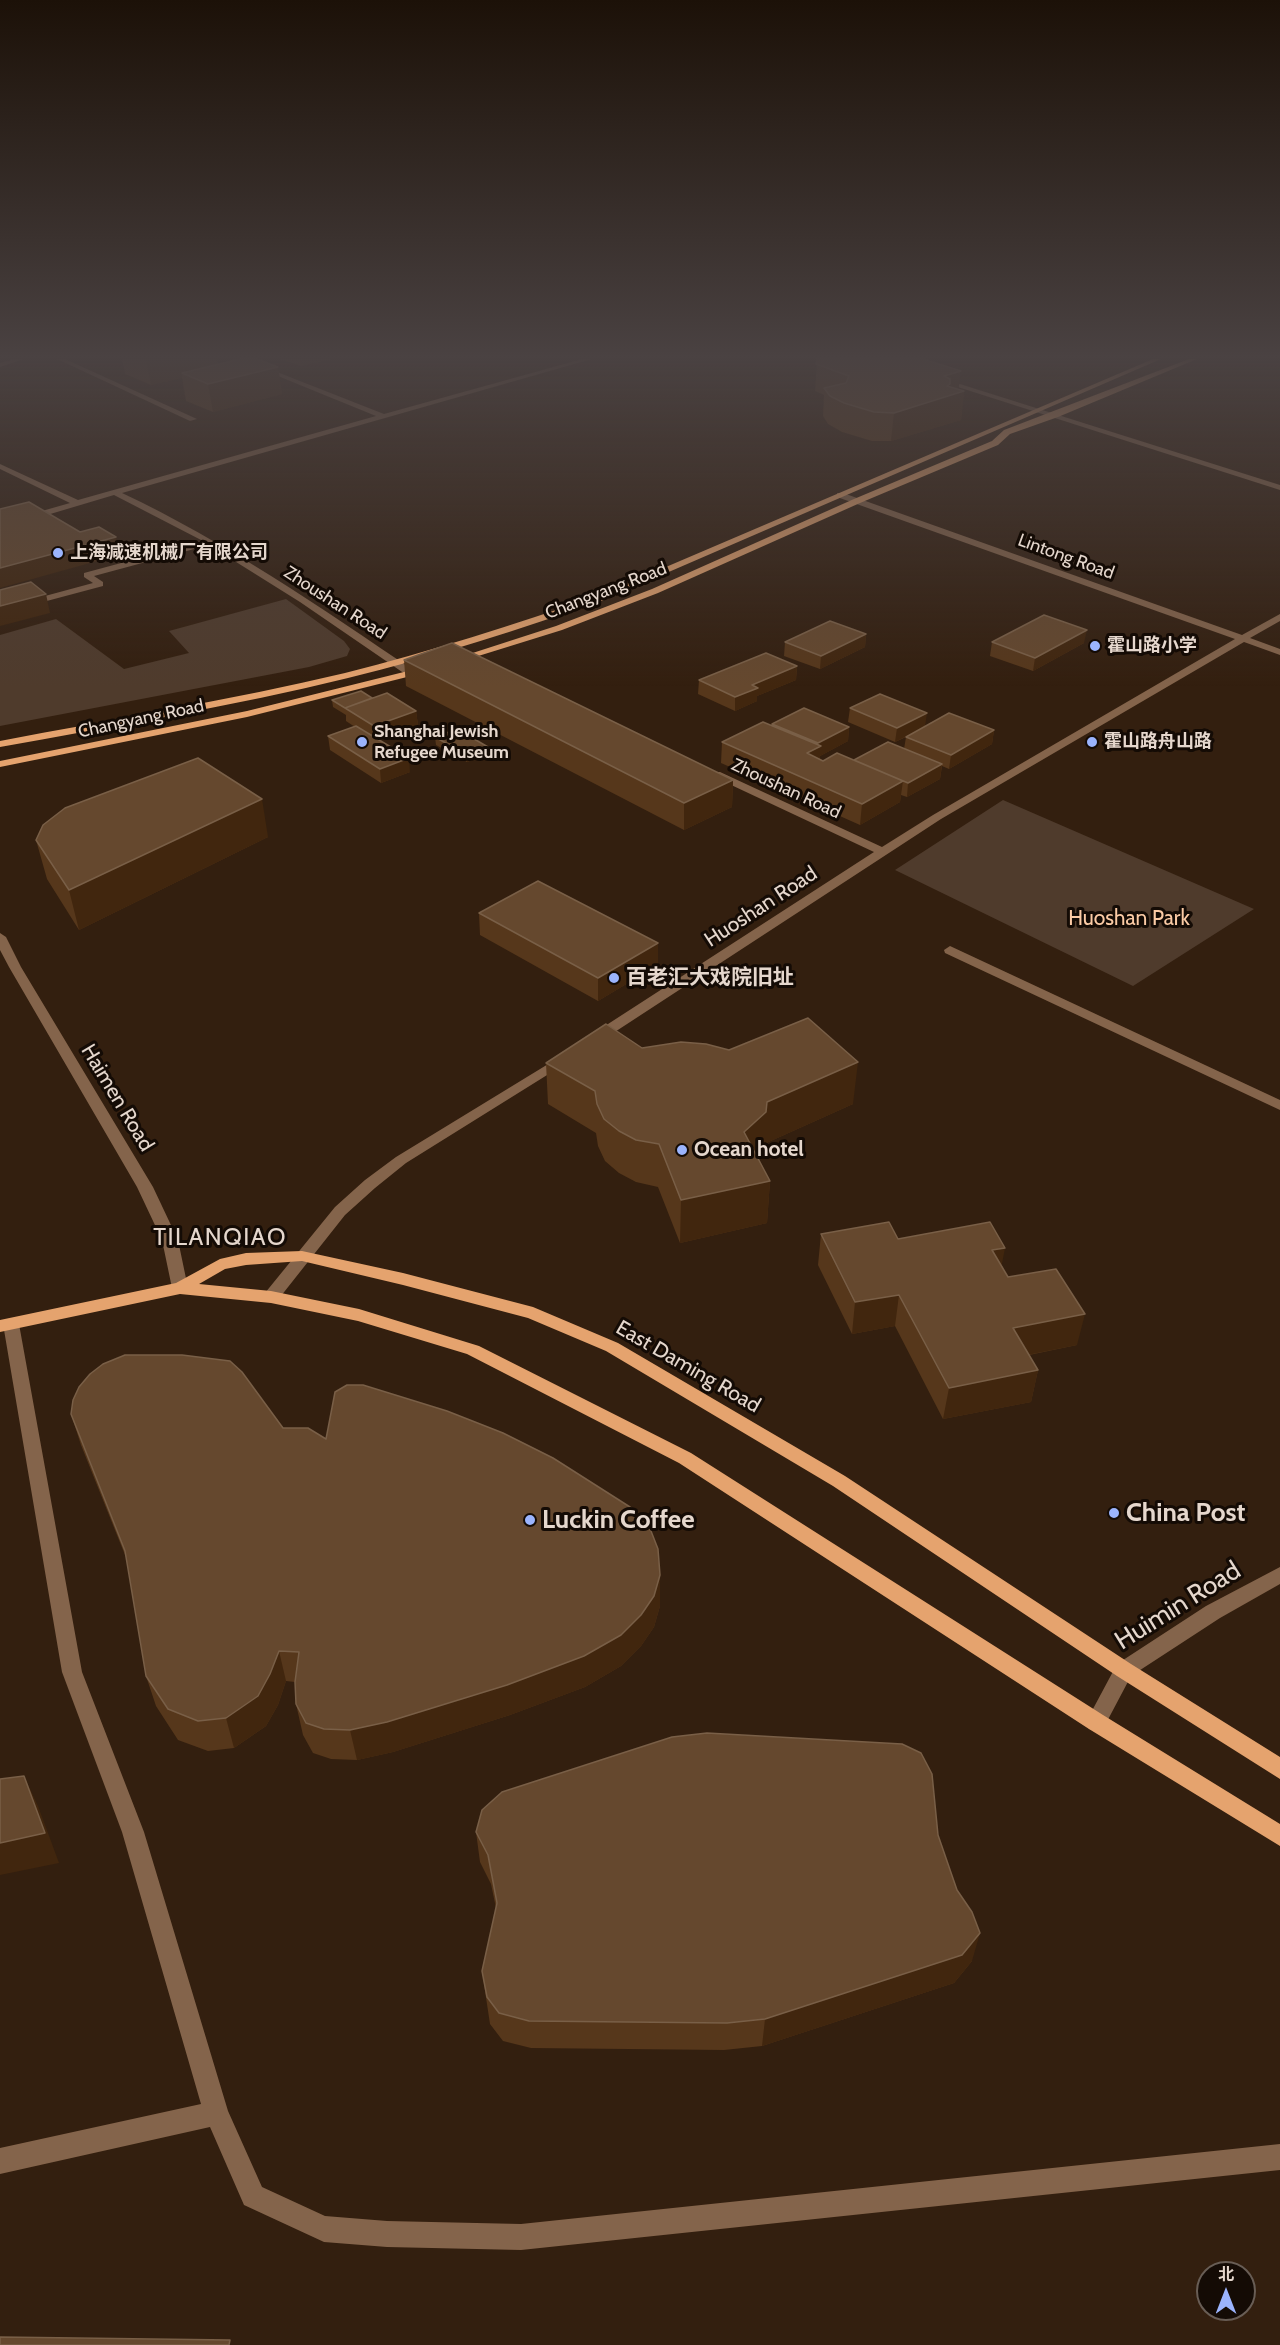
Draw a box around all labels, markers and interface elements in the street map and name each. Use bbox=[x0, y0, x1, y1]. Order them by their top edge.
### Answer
street label: Lintong Road bbox=[1015, 530, 1117, 584]
place label: 上海减速机械厂有限公司 bbox=[70, 542, 268, 564]
marker: 上海减速机械厂有限公司 bbox=[51, 546, 65, 560]
street label: Changyang Road bbox=[542, 558, 670, 624]
street label: Zhoushan Road bbox=[280, 562, 390, 644]
place label: 霍山路小学 bbox=[1107, 635, 1197, 657]
marker: 霍山路小学 bbox=[1088, 639, 1102, 653]
street label: Changyang Road bbox=[76, 695, 206, 743]
place label: Shanghai Jewish Refugee Museum bbox=[374, 721, 509, 764]
place label: 霍山路舟山路 bbox=[1104, 731, 1212, 753]
marker: Shanghai Jewish Refugee Museum bbox=[355, 735, 369, 749]
marker: 霍山路舟山路 bbox=[1085, 735, 1099, 749]
street label: Zhoushan Road bbox=[728, 754, 844, 824]
street label: Huoshan Road bbox=[700, 861, 822, 953]
park label: Huoshan Park bbox=[1068, 906, 1190, 932]
place label: 百老汇大戏院旧址 bbox=[626, 965, 794, 991]
marker: 百老汇大戏院旧址 bbox=[607, 971, 621, 985]
street label: Haimen Road bbox=[75, 1040, 159, 1156]
place label: Ocean hotel bbox=[694, 1137, 804, 1163]
marker: Ocean hotel bbox=[675, 1143, 689, 1157]
district label: TILANQIAO bbox=[153, 1224, 287, 1252]
street label: East Daming Road bbox=[611, 1315, 765, 1419]
place label: China Post bbox=[1126, 1497, 1245, 1529]
place label: Luckin Coffee bbox=[542, 1504, 695, 1536]
marker: China Post bbox=[1107, 1506, 1121, 1520]
marker: Luckin Coffee bbox=[523, 1513, 537, 1527]
street label: Huimin Road bbox=[1109, 1555, 1247, 1657]
north arrow bbox=[1196, 2261, 1256, 2321]
text: 北 bbox=[1218, 2265, 1234, 2284]

